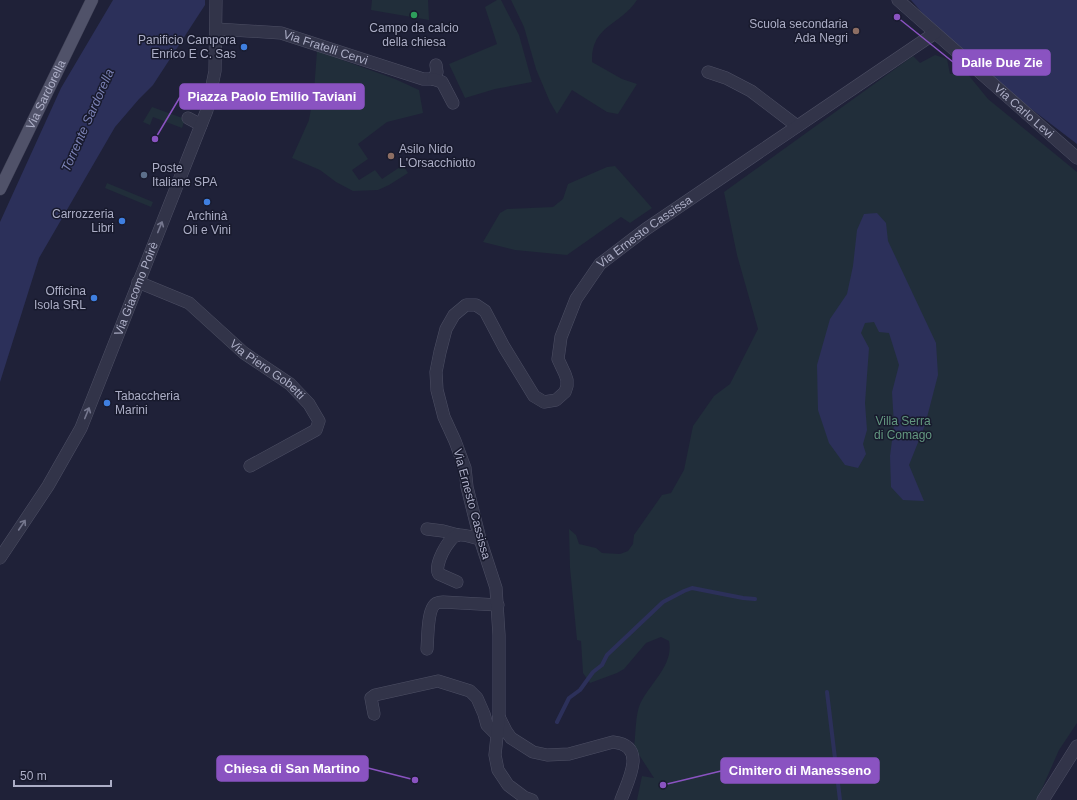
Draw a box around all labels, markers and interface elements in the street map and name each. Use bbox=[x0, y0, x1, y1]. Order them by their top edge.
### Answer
marker: Campo da calcio della chiesa bbox=[409, 10, 419, 20]
place label: Scuola secondaria Ada Negri bbox=[749, 17, 848, 45]
place label: Campo da calcio della chiesa bbox=[369, 21, 459, 49]
marker: Scuola secondaria Ada Negri bbox=[851, 26, 861, 36]
street label: Via Fratelli Cervi bbox=[282, 27, 370, 68]
place label: Panificio Campora Enrico E C. Sas bbox=[138, 33, 236, 61]
marker: Panificio Campora Enrico E C. Sas bbox=[239, 42, 249, 52]
callout: Dalle Due Zie bbox=[953, 50, 1050, 75]
text: Dalle Due Zie bbox=[961, 55, 1043, 70]
street label: Via Sardorella bbox=[23, 57, 69, 132]
water label: Torrente Sardorella bbox=[58, 67, 117, 174]
street label: Via Carlo Levi bbox=[991, 81, 1057, 141]
callout: Piazza Paolo Emilio Taviani bbox=[180, 84, 364, 109]
text: Piazza Paolo Emilio Taviani bbox=[188, 89, 356, 104]
place label: Asilo Nido L'Orsacchiotto bbox=[399, 142, 476, 170]
marker: Asilo Nido L'Orsacchiotto bbox=[386, 151, 396, 161]
place label: Poste Italiane SPA bbox=[152, 161, 217, 189]
marker: Poste Italiane SPA bbox=[139, 170, 149, 180]
street label: Via Ernesto Cassissa bbox=[594, 193, 695, 271]
marker: Archinà Oli e Vini bbox=[202, 197, 212, 207]
place label: Carrozzeria Libri bbox=[52, 207, 114, 235]
place label: Archinà Oli e Vini bbox=[183, 209, 231, 237]
marker: Carrozzeria Libri bbox=[117, 216, 127, 226]
one-way arrow bbox=[157, 222, 165, 234]
street label: Via Giacomo Poirè bbox=[111, 239, 161, 338]
place label: Officina Isola SRL bbox=[34, 284, 86, 312]
marker: Officina Isola SRL bbox=[89, 293, 99, 303]
street label: Via Piero Gobetti bbox=[227, 337, 308, 402]
place label: Tabaccheria Marini bbox=[115, 389, 180, 417]
marker: Tabaccheria Marini bbox=[102, 398, 112, 408]
one-way arrow bbox=[84, 408, 92, 420]
park label: Villa Serra di Comago bbox=[874, 414, 932, 442]
street label: Via Ernesto Cassissa bbox=[451, 447, 494, 561]
one-way arrow bbox=[18, 520, 26, 531]
callout: Chiesa di San Martino bbox=[217, 756, 368, 781]
callout: Cimitero di Manesseno bbox=[721, 758, 879, 783]
text: Chiesa di San Martino bbox=[224, 761, 360, 776]
scale bar bbox=[14, 762, 111, 788]
text: Cimitero di Manesseno bbox=[729, 763, 871, 778]
text: 50 m bbox=[20, 769, 47, 783]

